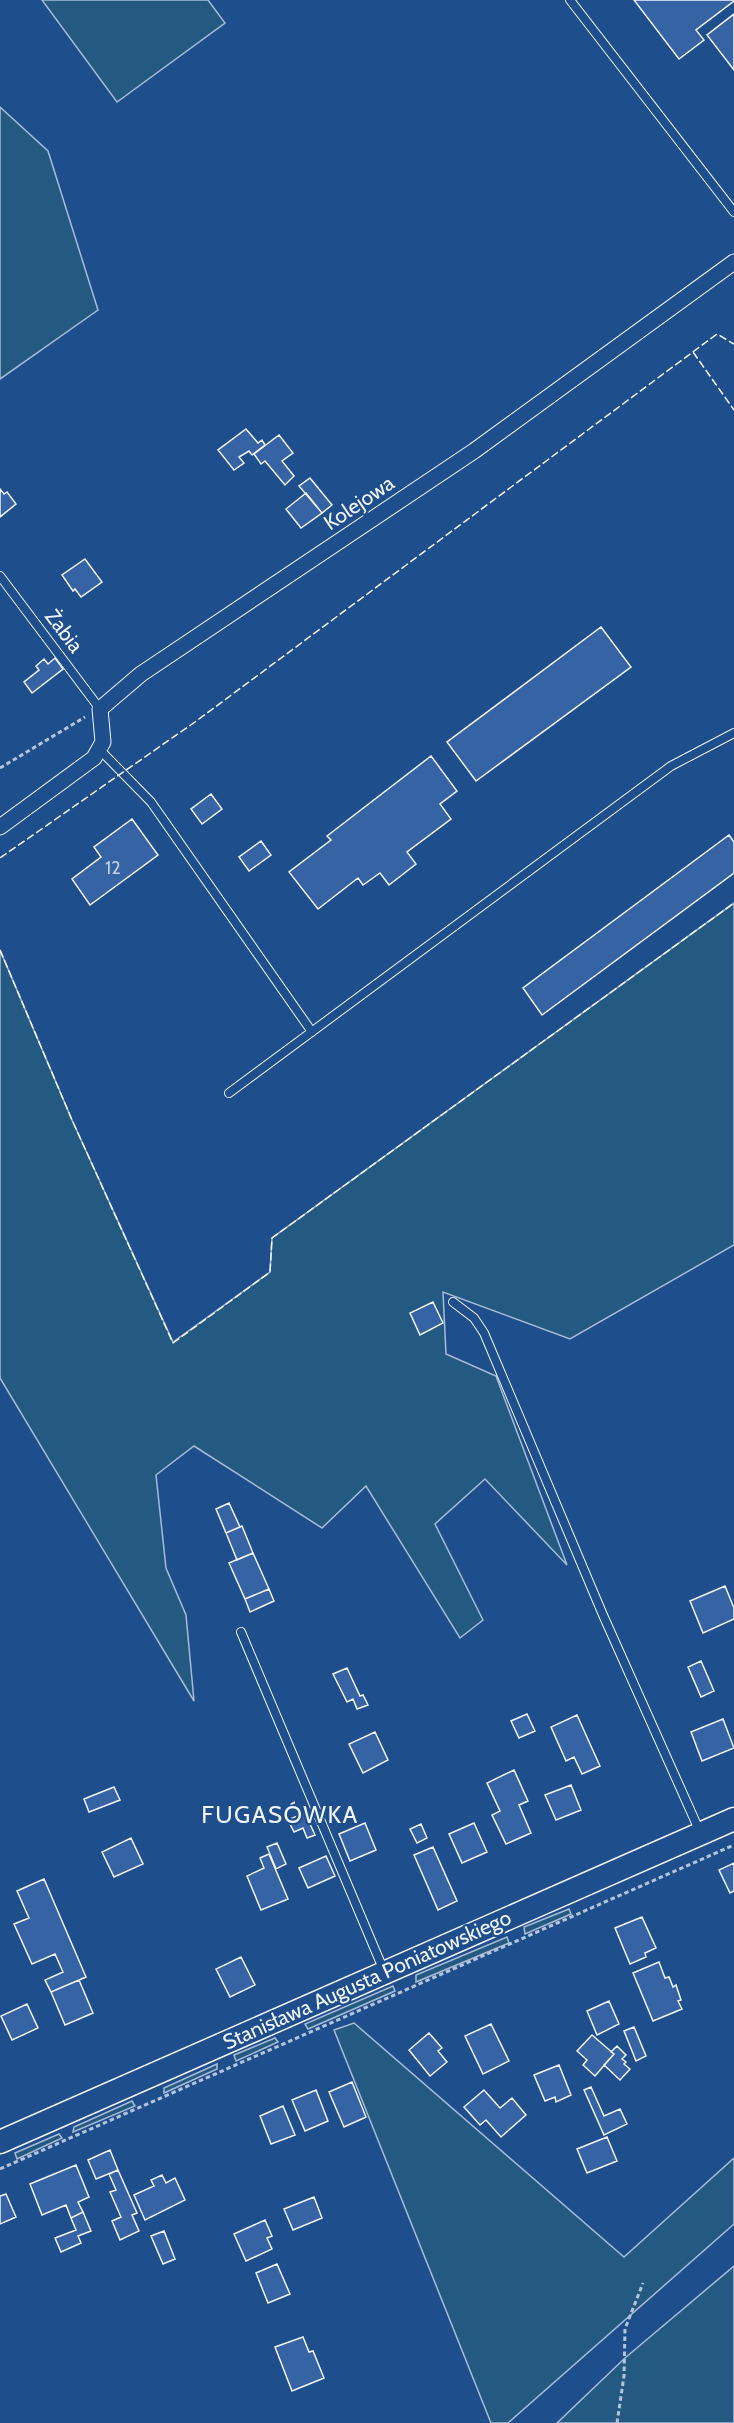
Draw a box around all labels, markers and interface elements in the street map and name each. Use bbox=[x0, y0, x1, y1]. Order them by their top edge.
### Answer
street label: Kolejowa bbox=[319, 470, 399, 536]
street label: Żabia bbox=[40, 604, 89, 657]
house number: 12 bbox=[105, 857, 121, 879]
district label: FUGASÓWKA bbox=[201, 1800, 359, 1829]
street label: Stanisława Augusta Poniatowskiego bbox=[219, 1905, 515, 2055]

